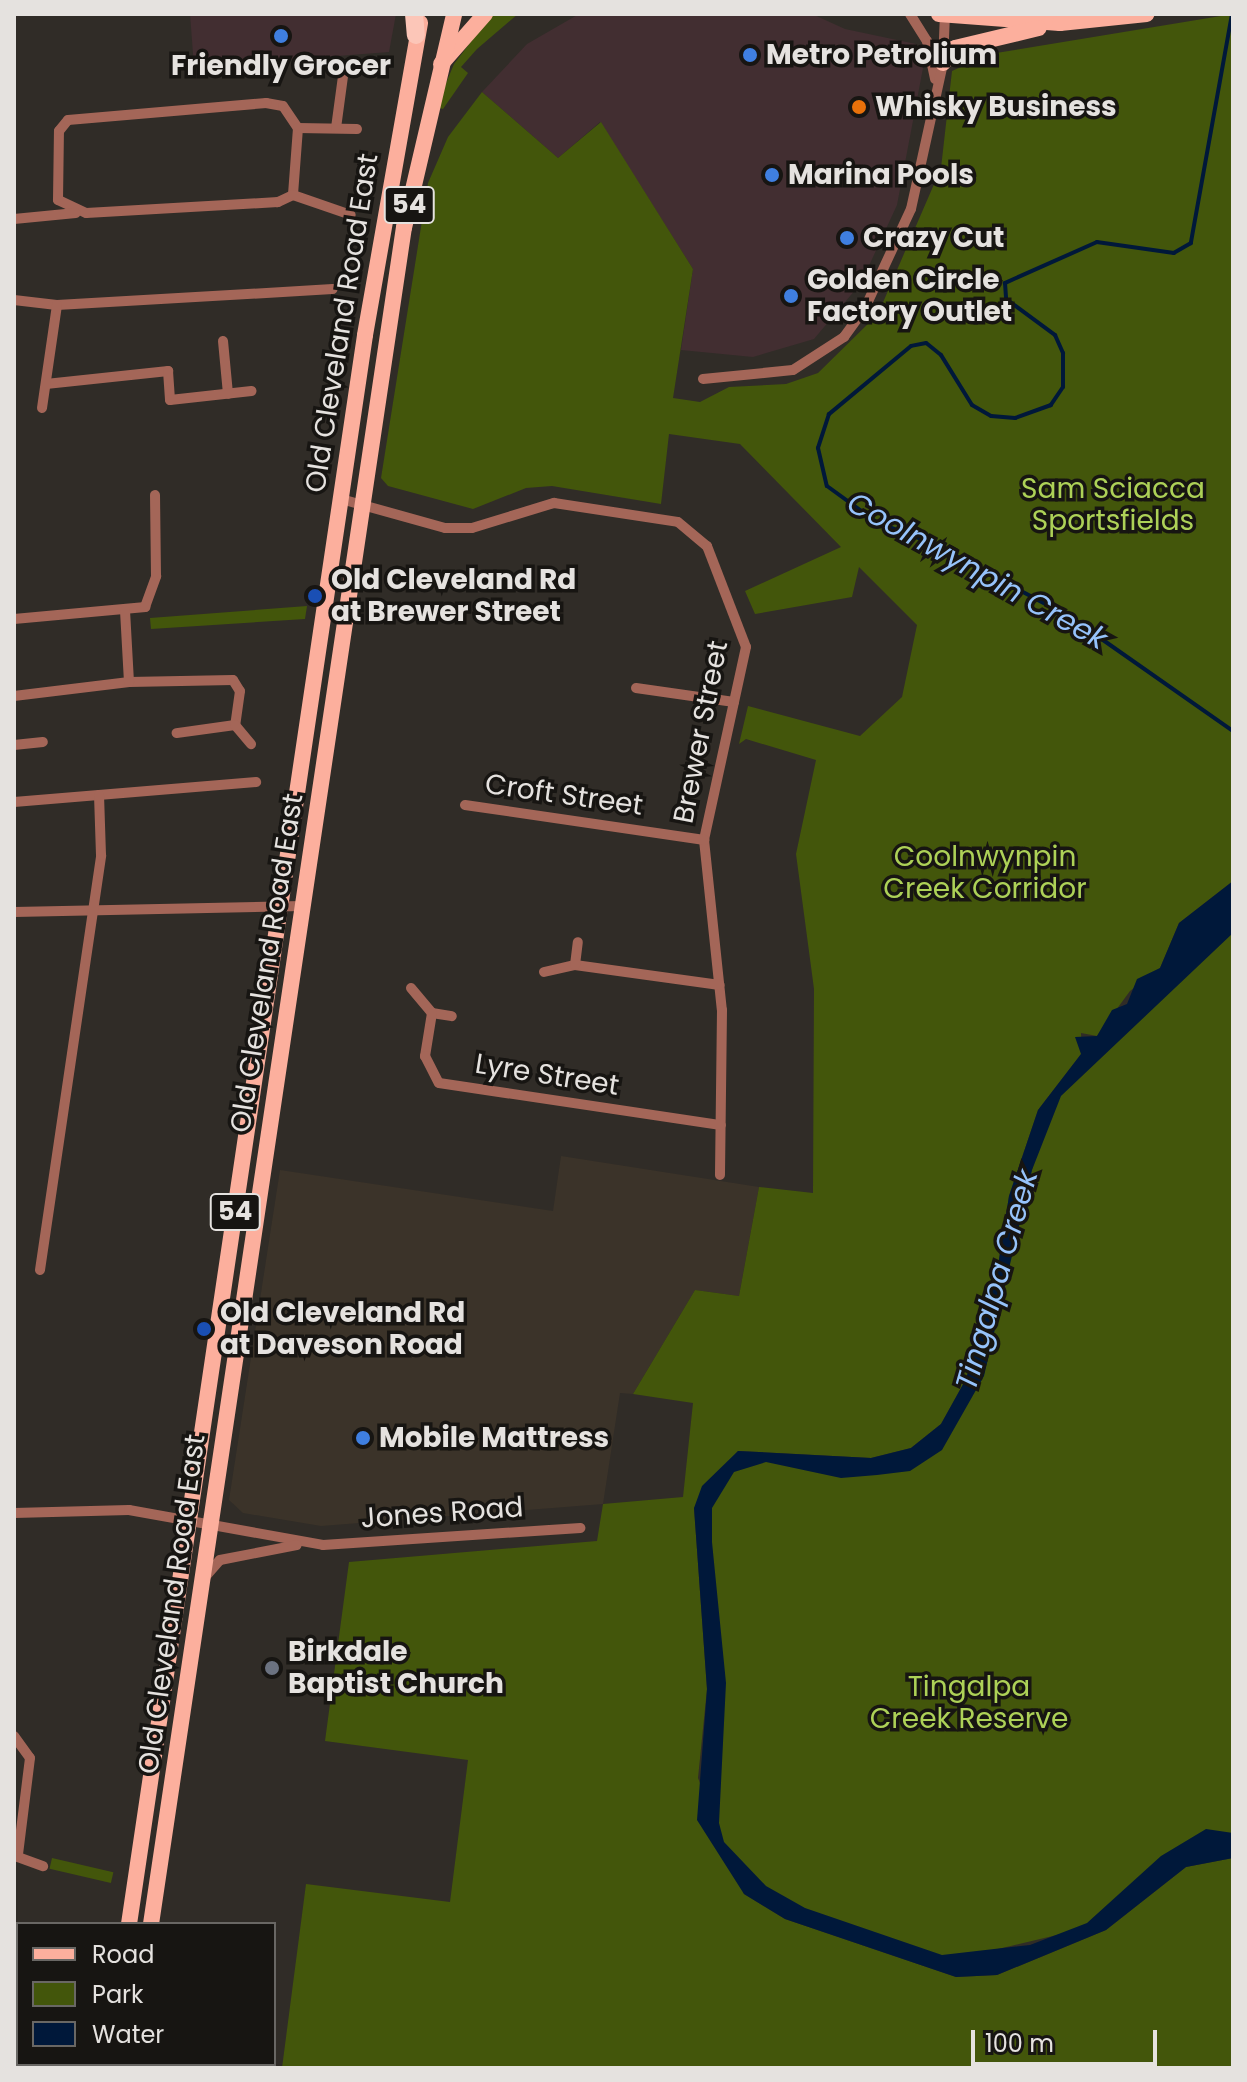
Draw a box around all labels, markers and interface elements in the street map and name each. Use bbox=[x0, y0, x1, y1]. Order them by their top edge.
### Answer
marker: Friendly Grocer bbox=[272, 27, 290, 45]
place label: Metro Petrolium bbox=[766, 38, 997, 72]
marker: Metro Petrolium bbox=[741, 46, 759, 64]
place label: Friendly Grocer bbox=[171, 49, 391, 83]
place label: Whisky Business bbox=[875, 90, 1117, 124]
marker: Whisky Business bbox=[850, 98, 868, 116]
street label: Old Cleveland Road East bbox=[299, 151, 385, 495]
place label: Marina Pools bbox=[788, 158, 974, 192]
marker: Marina Pools bbox=[763, 166, 781, 184]
road number: 54 bbox=[383, 183, 435, 227]
place label: Crazy Cut bbox=[863, 221, 1004, 255]
marker: Crazy Cut bbox=[838, 229, 856, 247]
place label: Golden Circle Factory Outlet bbox=[807, 263, 1012, 329]
marker: Golden Circle Factory Outlet bbox=[782, 287, 800, 305]
park label: Sam Sciacca Sportsfields bbox=[1021, 472, 1205, 538]
water label: Coolnwynpin Creek bbox=[841, 485, 1113, 657]
place label: Old Cleveland Rd at Brewer Street bbox=[331, 563, 576, 629]
marker: Old Cleveland Rd at Brewer Street bbox=[306, 587, 324, 605]
street label: Brewer Street bbox=[667, 638, 735, 826]
street label: Croft Street bbox=[483, 767, 645, 823]
street label: Old Cleveland Road East bbox=[224, 791, 310, 1135]
park label: Coolnwynpin Creek Corridor bbox=[883, 840, 1087, 906]
street label: Lyre Street bbox=[473, 1047, 621, 1103]
water label: Tingalpa Creek bbox=[948, 1166, 1046, 1394]
road number: 54 bbox=[209, 1190, 261, 1234]
place label: Old Cleveland Rd at Daveson Road bbox=[220, 1296, 465, 1362]
marker: Old Cleveland Rd at Daveson Road bbox=[195, 1320, 213, 1338]
place label: Mobile Mattress bbox=[379, 1421, 609, 1455]
marker: Mobile Mattress bbox=[354, 1429, 372, 1447]
street label: Old Cleveland Road East bbox=[132, 1432, 212, 1776]
street label: Jones Road bbox=[360, 1491, 524, 1535]
place label: Birkdale Baptist Church bbox=[288, 1635, 504, 1701]
marker: Birkdale Baptist Church bbox=[263, 1659, 281, 1677]
park label: Tingalpa Creek Reserve bbox=[870, 1670, 1068, 1736]
legend bbox=[16, 1922, 276, 2066]
text: Road bbox=[92, 1938, 154, 1971]
text: Park bbox=[92, 1978, 143, 2011]
scale bar bbox=[975, 2014, 1161, 2064]
text: Water bbox=[92, 2018, 164, 2051]
text: 100 m bbox=[985, 2027, 1054, 2060]

